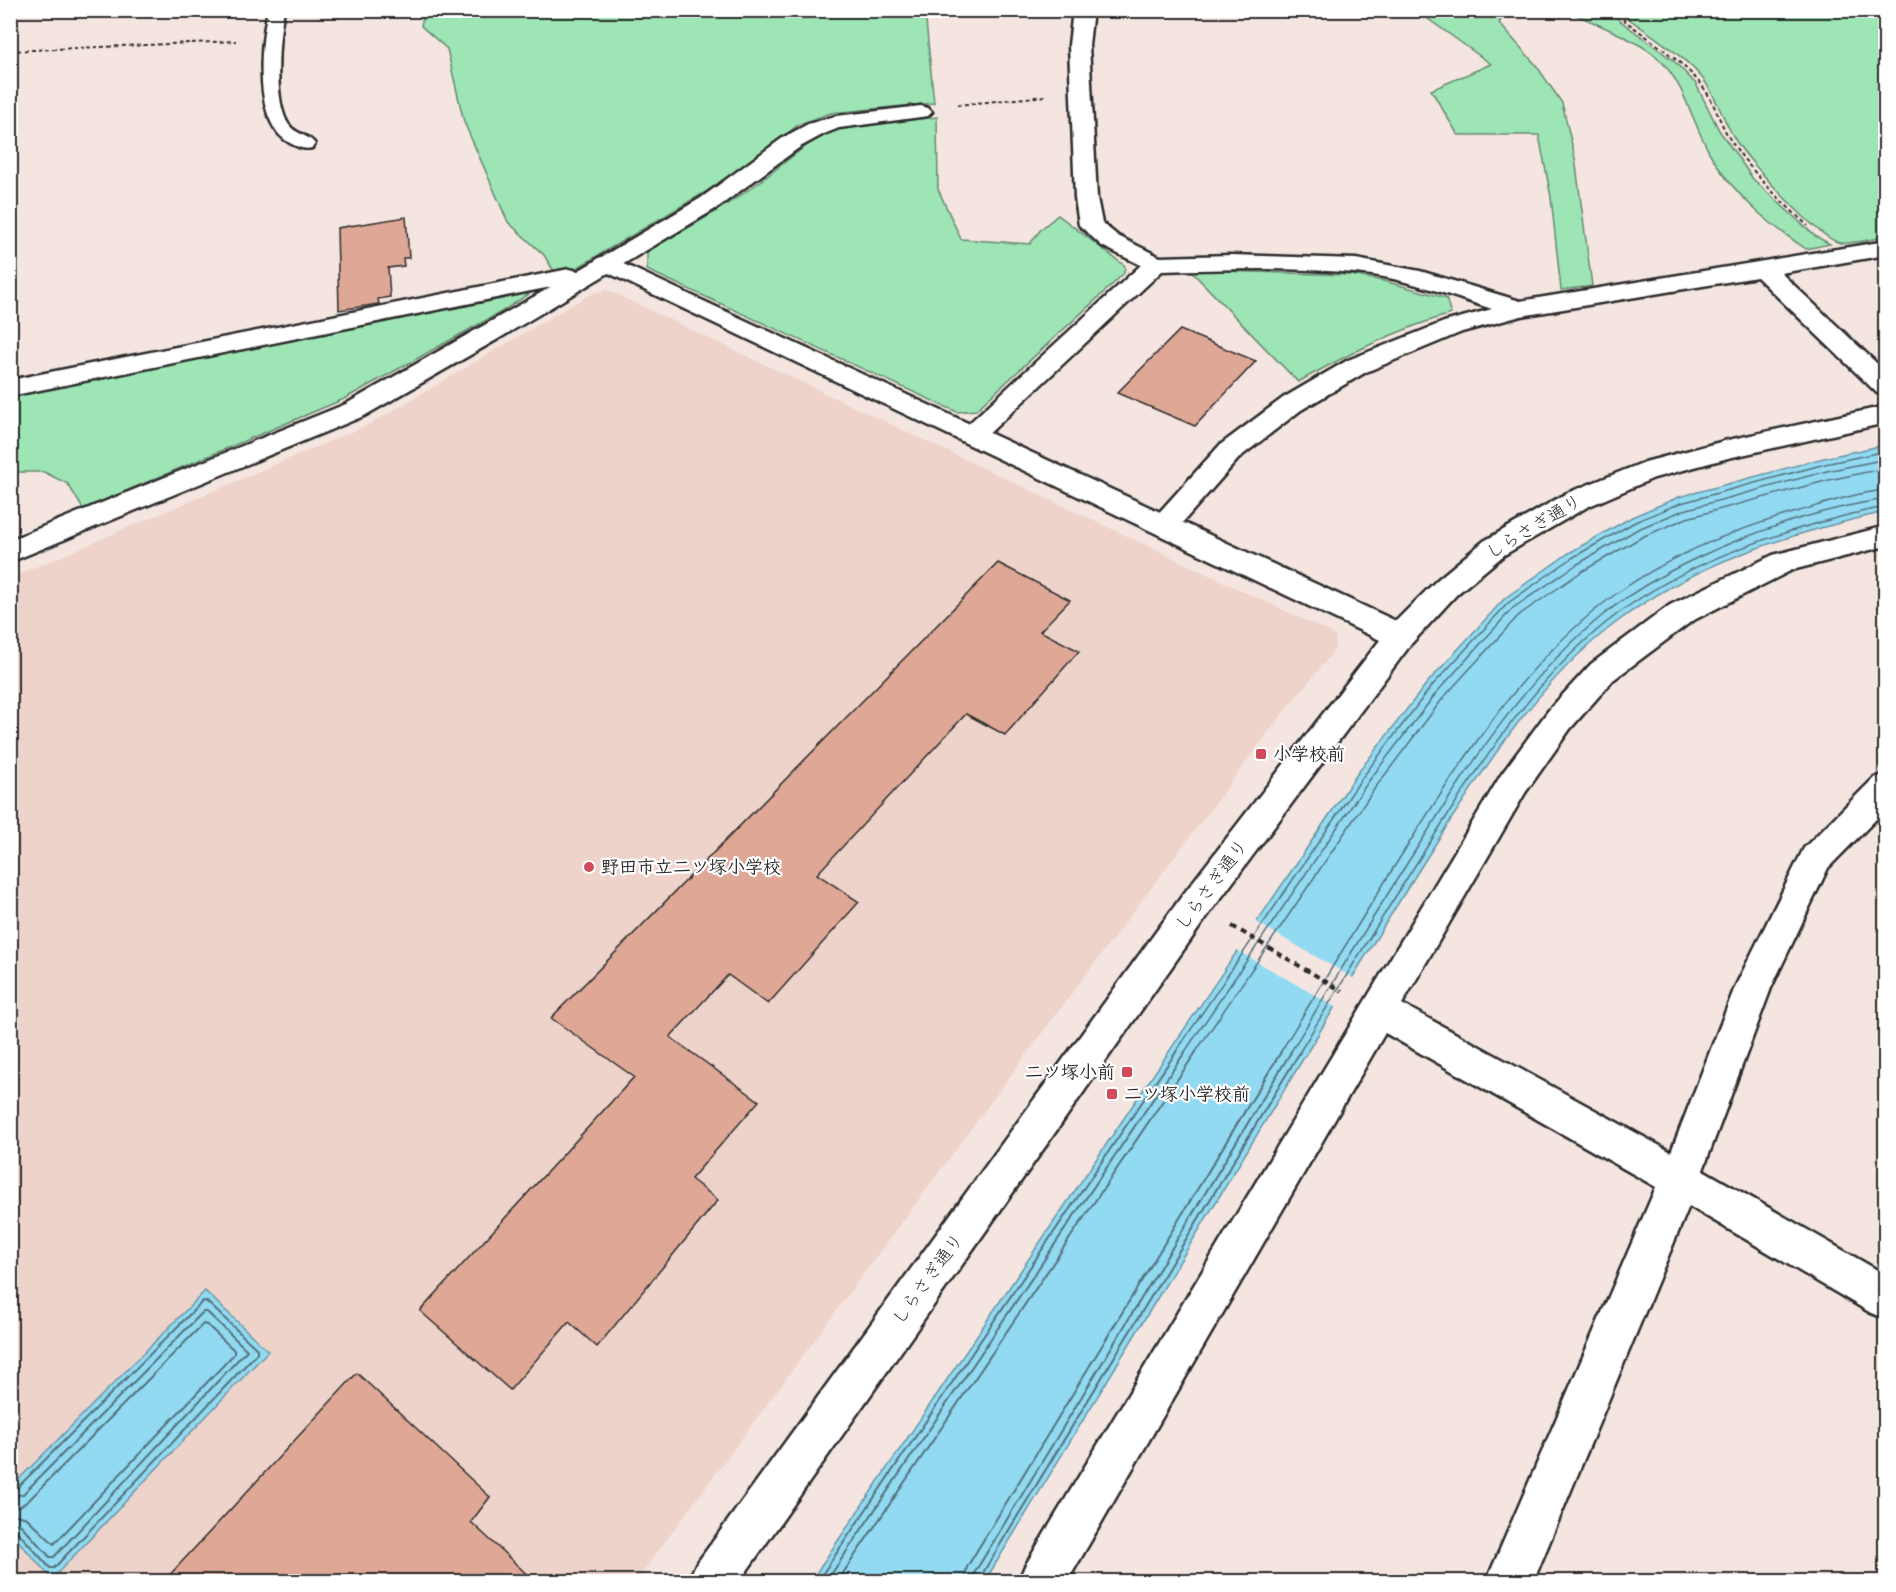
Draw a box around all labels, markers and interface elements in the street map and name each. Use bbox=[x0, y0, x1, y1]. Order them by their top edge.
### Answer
street label: しらさぎ通り bbox=[1483, 490, 1585, 564]
place label: 小学校前 bbox=[1273, 744, 1345, 765]
marker: 小学校前 bbox=[1254, 747, 1268, 761]
street label: しらさぎ通り bbox=[1171, 836, 1253, 934]
place label: 野田市立二ツ塚小学校 bbox=[601, 857, 781, 878]
marker: 野田市立二ツ塚小学校 bbox=[582, 860, 596, 874]
place label: 二ツ塚小前 bbox=[1025, 1062, 1115, 1083]
marker: 二ツ塚小前 bbox=[1120, 1065, 1134, 1079]
place label: 二ツ塚小学校前 bbox=[1124, 1084, 1250, 1105]
marker: 二ツ塚小学校前 bbox=[1105, 1087, 1119, 1101]
street label: しらさぎ通り bbox=[888, 1229, 968, 1329]

